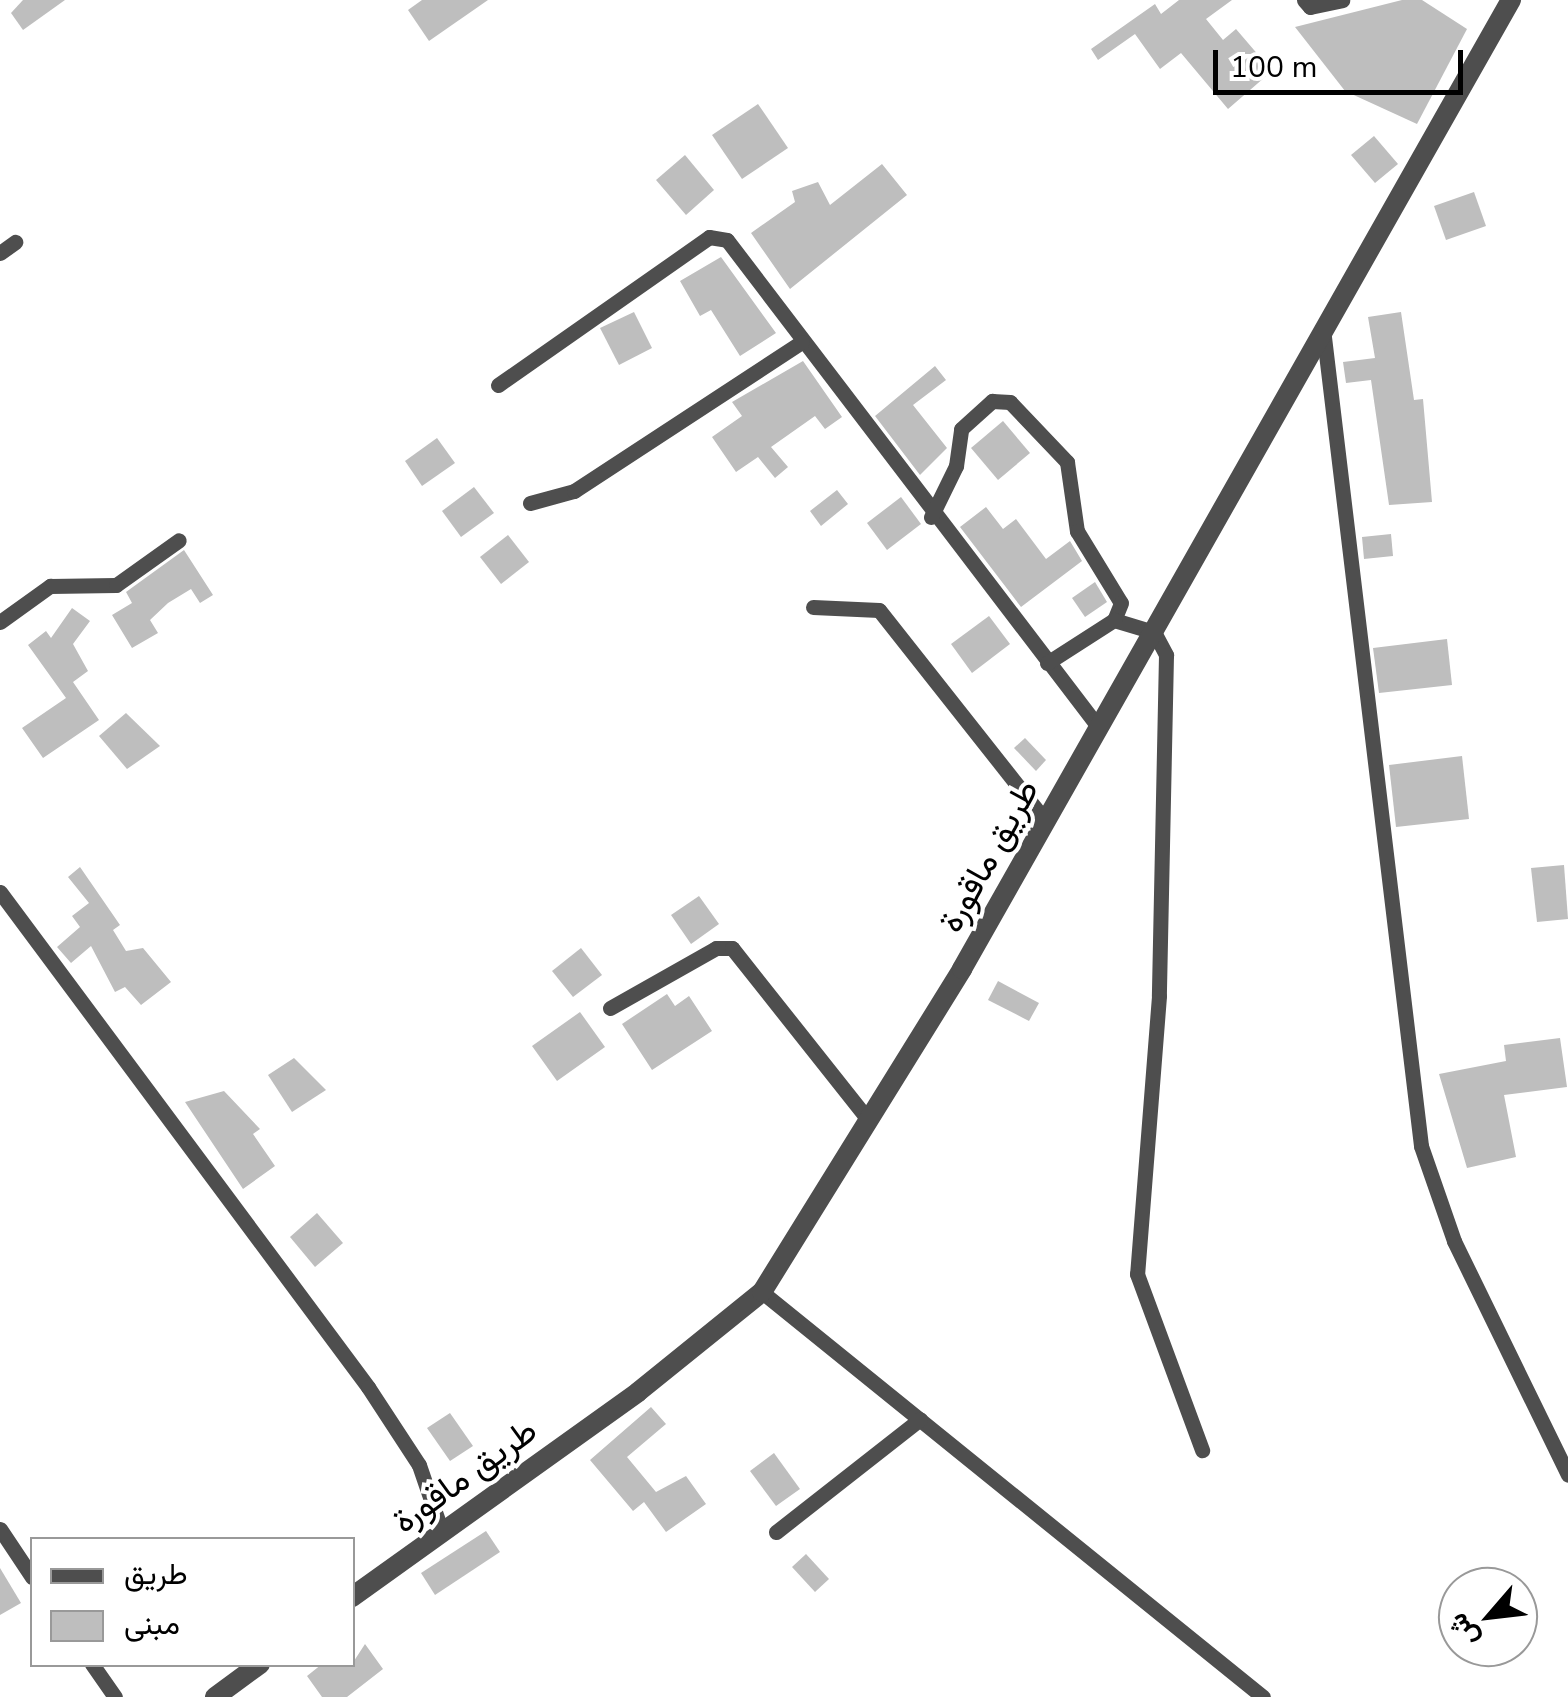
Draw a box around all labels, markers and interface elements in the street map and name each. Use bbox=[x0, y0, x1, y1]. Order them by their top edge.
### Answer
scale bar bbox=[1218, 30, 1468, 92]
text: 100 m bbox=[1230, 47, 1317, 88]
street label: طريق ماقورة bbox=[930, 772, 1048, 940]
street label: طريق ماقورة bbox=[385, 1410, 545, 1542]
legend bbox=[30, 1537, 355, 1667]
text: طريق bbox=[124, 1554, 188, 1595]
north arrow bbox=[1438, 1567, 1538, 1667]
text: مبنى bbox=[124, 1604, 180, 1645]
text: ش bbox=[1439, 1606, 1488, 1654]

